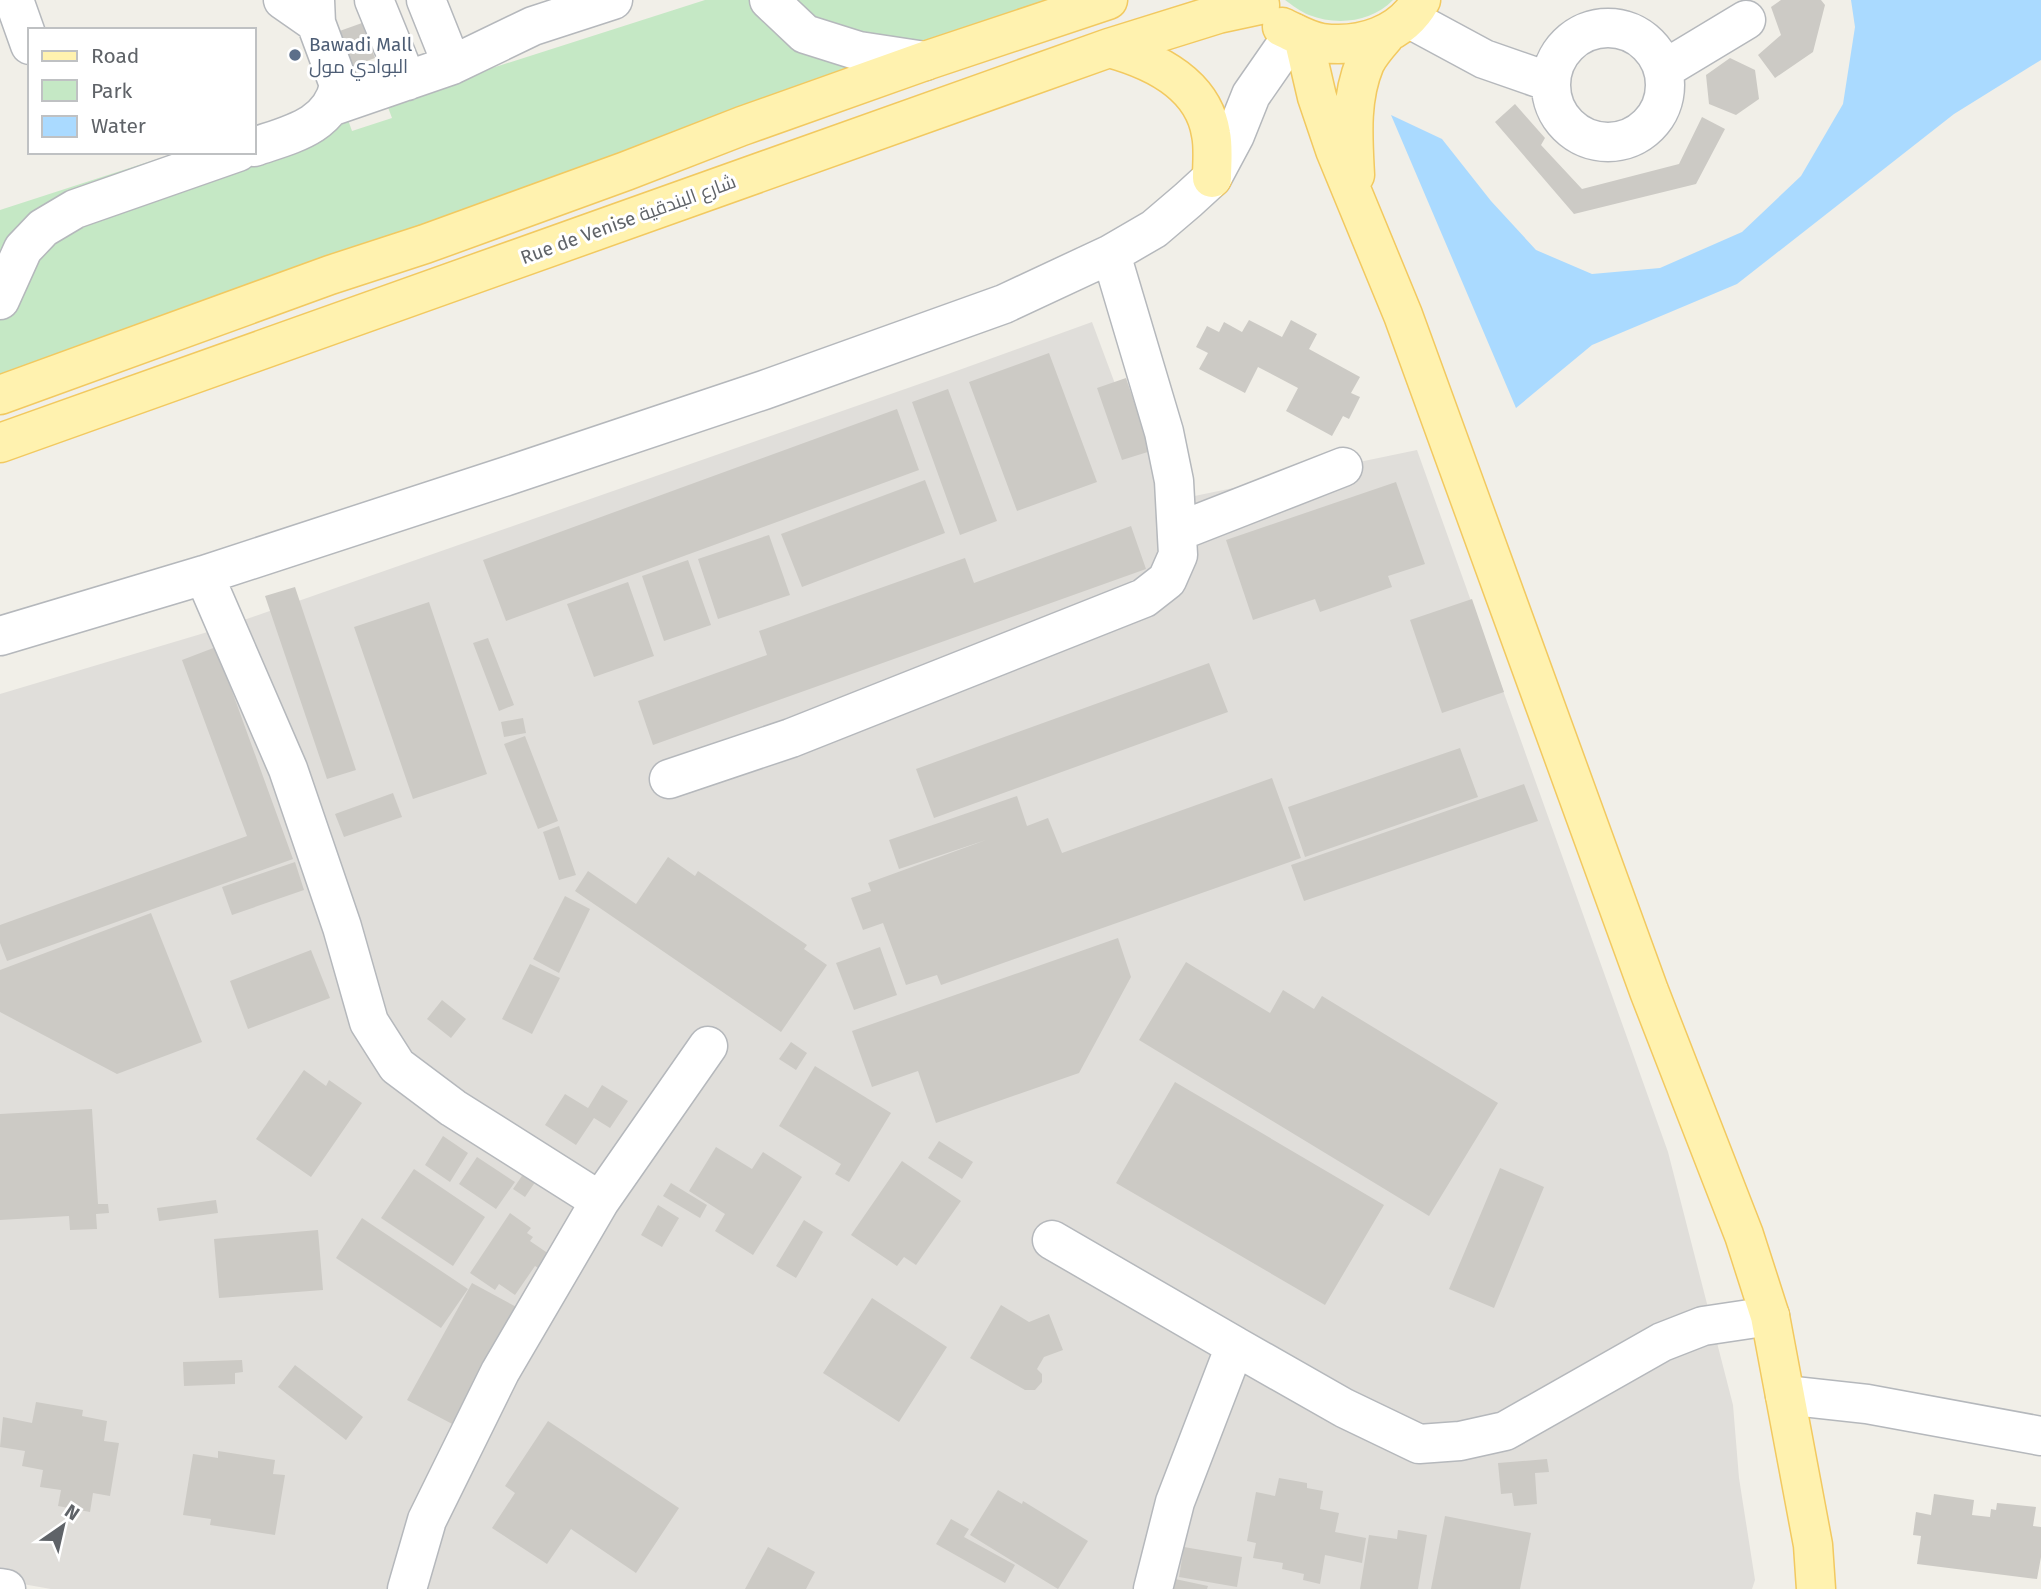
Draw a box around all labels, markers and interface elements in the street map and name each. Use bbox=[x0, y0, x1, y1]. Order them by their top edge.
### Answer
legend bbox=[28, 28, 256, 154]
place label: Bawadi Mall البوادي مول bbox=[309, 33, 413, 81]
text: Road bbox=[91, 43, 139, 69]
marker: Bawadi Mall البوادي مول bbox=[287, 47, 303, 63]
text: Park bbox=[91, 78, 133, 104]
text: Water bbox=[91, 113, 146, 139]
street label: Rue de Venise شارع البندقية bbox=[517, 170, 740, 271]
north arrow bbox=[28, 1491, 98, 1561]
text: N bbox=[61, 1499, 84, 1525]

